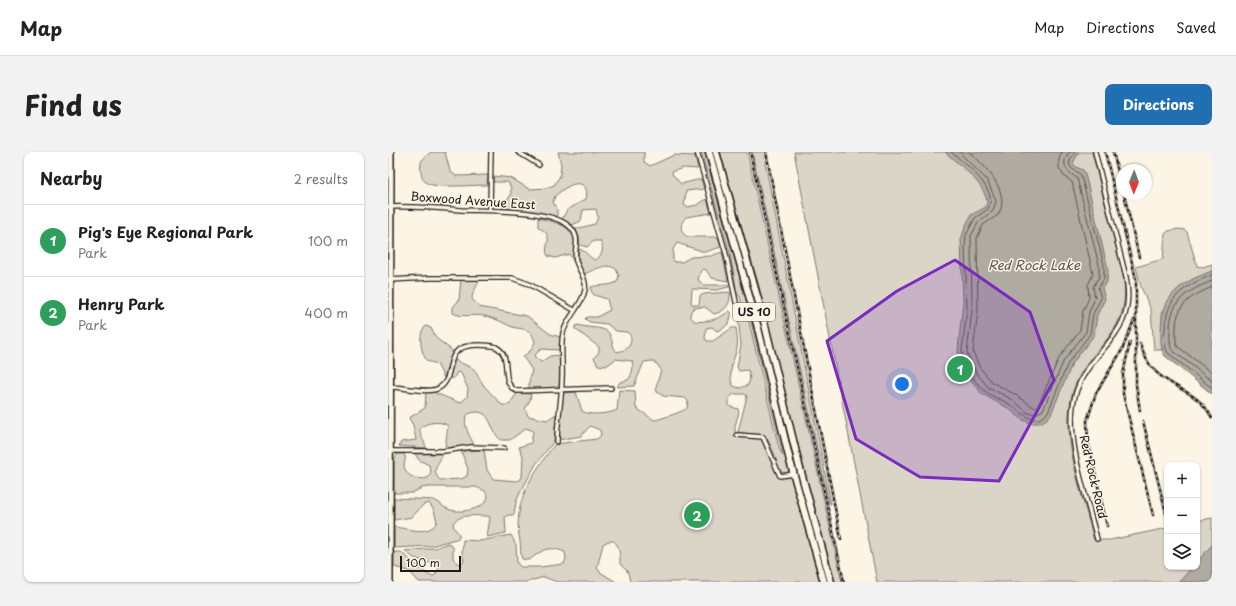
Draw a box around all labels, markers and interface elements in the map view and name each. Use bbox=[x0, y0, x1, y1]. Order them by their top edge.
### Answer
text: Map bbox=[20, 14, 62, 42]
text: Map bbox=[1034, 17, 1064, 38]
text: Directions bbox=[1086, 17, 1154, 38]
text: Saved bbox=[1176, 17, 1216, 38]
text: Find us bbox=[24, 83, 122, 126]
button: Directions bbox=[1105, 84, 1212, 125]
north arrow bbox=[1116, 164, 1152, 200]
text: Nearby bbox=[40, 165, 102, 191]
text: 2 results bbox=[294, 169, 348, 188]
street label: Boxwood Avenue East bbox=[410, 187, 536, 213]
text: Pig's Eye Regional Park bbox=[78, 220, 253, 243]
text: 1 bbox=[50, 231, 56, 250]
text: 100 m bbox=[308, 231, 348, 250]
text: Park bbox=[78, 243, 107, 262]
water label: Red Rock Lake bbox=[988, 255, 1081, 274]
text: Henry Park bbox=[78, 292, 165, 315]
text: 2 bbox=[48, 303, 58, 322]
text: 400 m bbox=[305, 303, 348, 322]
road number: US 10 bbox=[733, 303, 775, 321]
text: Park bbox=[78, 315, 107, 334]
pin: 1 bbox=[947, 354, 973, 384]
your location bbox=[892, 374, 912, 394]
street label: Red Rock Road bbox=[1076, 433, 1112, 521]
map controls bbox=[1164, 462, 1200, 570]
button: + bbox=[1164, 462, 1200, 498]
button: − bbox=[1164, 498, 1200, 534]
pin: 2 bbox=[684, 500, 710, 530]
button: layers bbox=[1164, 534, 1200, 570]
scale bar bbox=[400, 554, 461, 573]
text: 100 m bbox=[406, 554, 440, 571]

